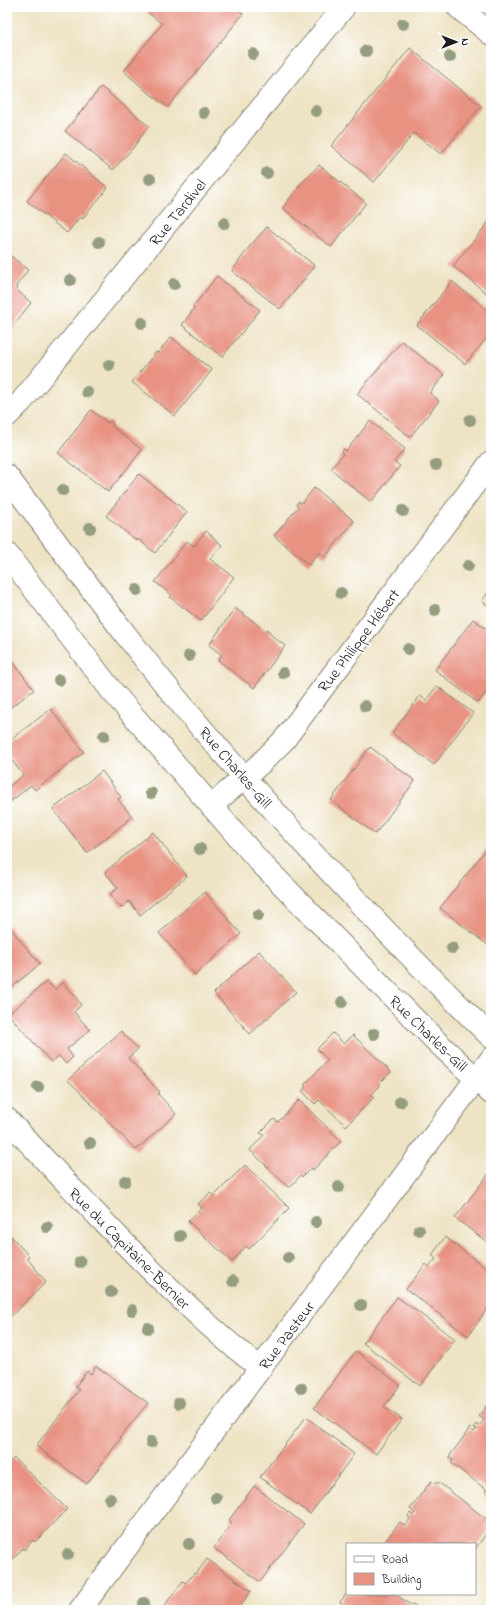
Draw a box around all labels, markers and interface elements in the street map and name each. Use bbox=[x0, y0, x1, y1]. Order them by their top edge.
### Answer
north arrow bbox=[436, 22, 476, 62]
text: N bbox=[457, 38, 473, 46]
street label: Rue Tardivel bbox=[144, 174, 213, 252]
street label: Rue Philippe Hébert bbox=[313, 584, 407, 698]
street label: Rue Charles-Gill bbox=[192, 722, 277, 815]
street label: Rue Charles-Gill bbox=[383, 991, 473, 1078]
street label: Rue du Capitaine-Bernier bbox=[62, 1183, 195, 1316]
street label: Rue Pasteur bbox=[254, 1297, 322, 1376]
legend bbox=[346, 1543, 476, 1595]
text: Road bbox=[382, 1551, 408, 1569]
text: Building bbox=[381, 1571, 421, 1590]

